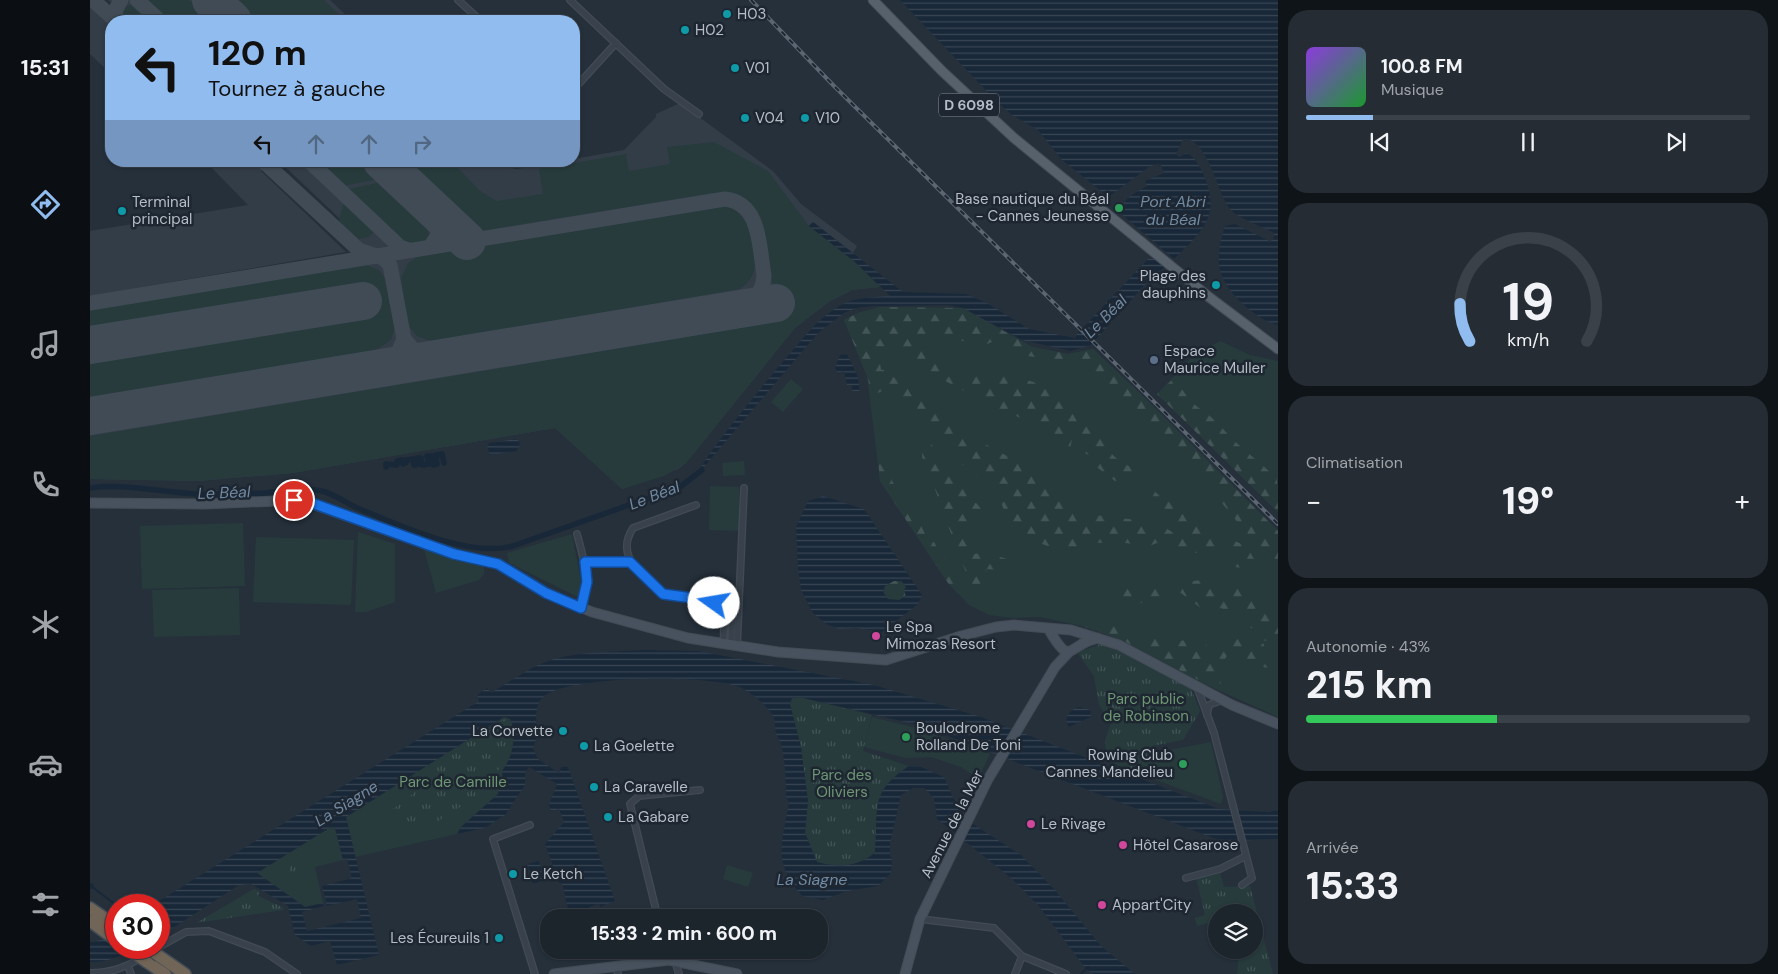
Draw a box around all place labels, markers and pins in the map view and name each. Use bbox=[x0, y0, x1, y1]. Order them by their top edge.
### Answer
place label: H03 bbox=[737, 4, 766, 24]
marker: H03 bbox=[721, 8, 733, 20]
place label: H02 bbox=[695, 20, 724, 40]
marker: H02 bbox=[679, 24, 691, 36]
place label: V01 bbox=[745, 58, 769, 78]
marker: V01 bbox=[729, 62, 741, 74]
place label: V04 bbox=[755, 108, 784, 128]
place label: V10 bbox=[815, 108, 840, 128]
marker: V04 bbox=[739, 112, 751, 124]
marker: V10 bbox=[799, 112, 811, 124]
place label: Base nautique du Béal - Cannes Jeunesse bbox=[955, 189, 1109, 226]
place label: Terminal principal bbox=[132, 192, 192, 229]
marker: Base nautique du Béal - Cannes Jeunesse bbox=[1113, 202, 1125, 214]
marker: Terminal principal bbox=[116, 205, 128, 217]
place label: Plage des dauphins bbox=[1140, 266, 1206, 303]
marker: Plage des dauphins bbox=[1210, 279, 1222, 291]
place label: Espace Maurice Muller bbox=[1164, 341, 1266, 378]
marker: Espace Maurice Muller bbox=[1148, 354, 1160, 366]
pin bbox=[273, 479, 315, 521]
place label: Le Spa Mimozas Resort bbox=[886, 617, 996, 654]
marker: Le Spa Mimozas Resort bbox=[870, 630, 882, 642]
place label: Boulodrome Rolland De Toni bbox=[916, 718, 1021, 755]
place label: La Corvette bbox=[472, 721, 553, 741]
marker: La Corvette bbox=[557, 725, 569, 737]
marker: Boulodrome Rolland De Toni bbox=[900, 731, 912, 743]
place label: La Goelette bbox=[594, 736, 675, 756]
marker: La Goelette bbox=[578, 740, 590, 752]
place label: Rowing Club Cannes Mandelieu bbox=[1045, 745, 1173, 782]
marker: Rowing Club Cannes Mandelieu bbox=[1177, 758, 1189, 770]
place label: La Caravelle bbox=[604, 777, 688, 797]
marker: La Caravelle bbox=[588, 781, 600, 793]
place label: La Gabare bbox=[618, 807, 689, 827]
marker: La Gabare bbox=[602, 811, 614, 823]
place label: Le Rivage bbox=[1041, 814, 1106, 834]
marker: Le Rivage bbox=[1025, 818, 1037, 830]
place label: Hôtel Casarose bbox=[1133, 835, 1238, 855]
marker: Hôtel Casarose bbox=[1117, 839, 1129, 851]
place label: Le Ketch bbox=[523, 864, 583, 884]
marker: Le Ketch bbox=[507, 868, 519, 880]
place label: Appart'City bbox=[1112, 895, 1192, 915]
marker: Appart'City bbox=[1096, 899, 1108, 911]
place label: Les Écureuils 1 bbox=[390, 928, 489, 948]
marker: Les Écureuils 1 bbox=[493, 932, 505, 944]

